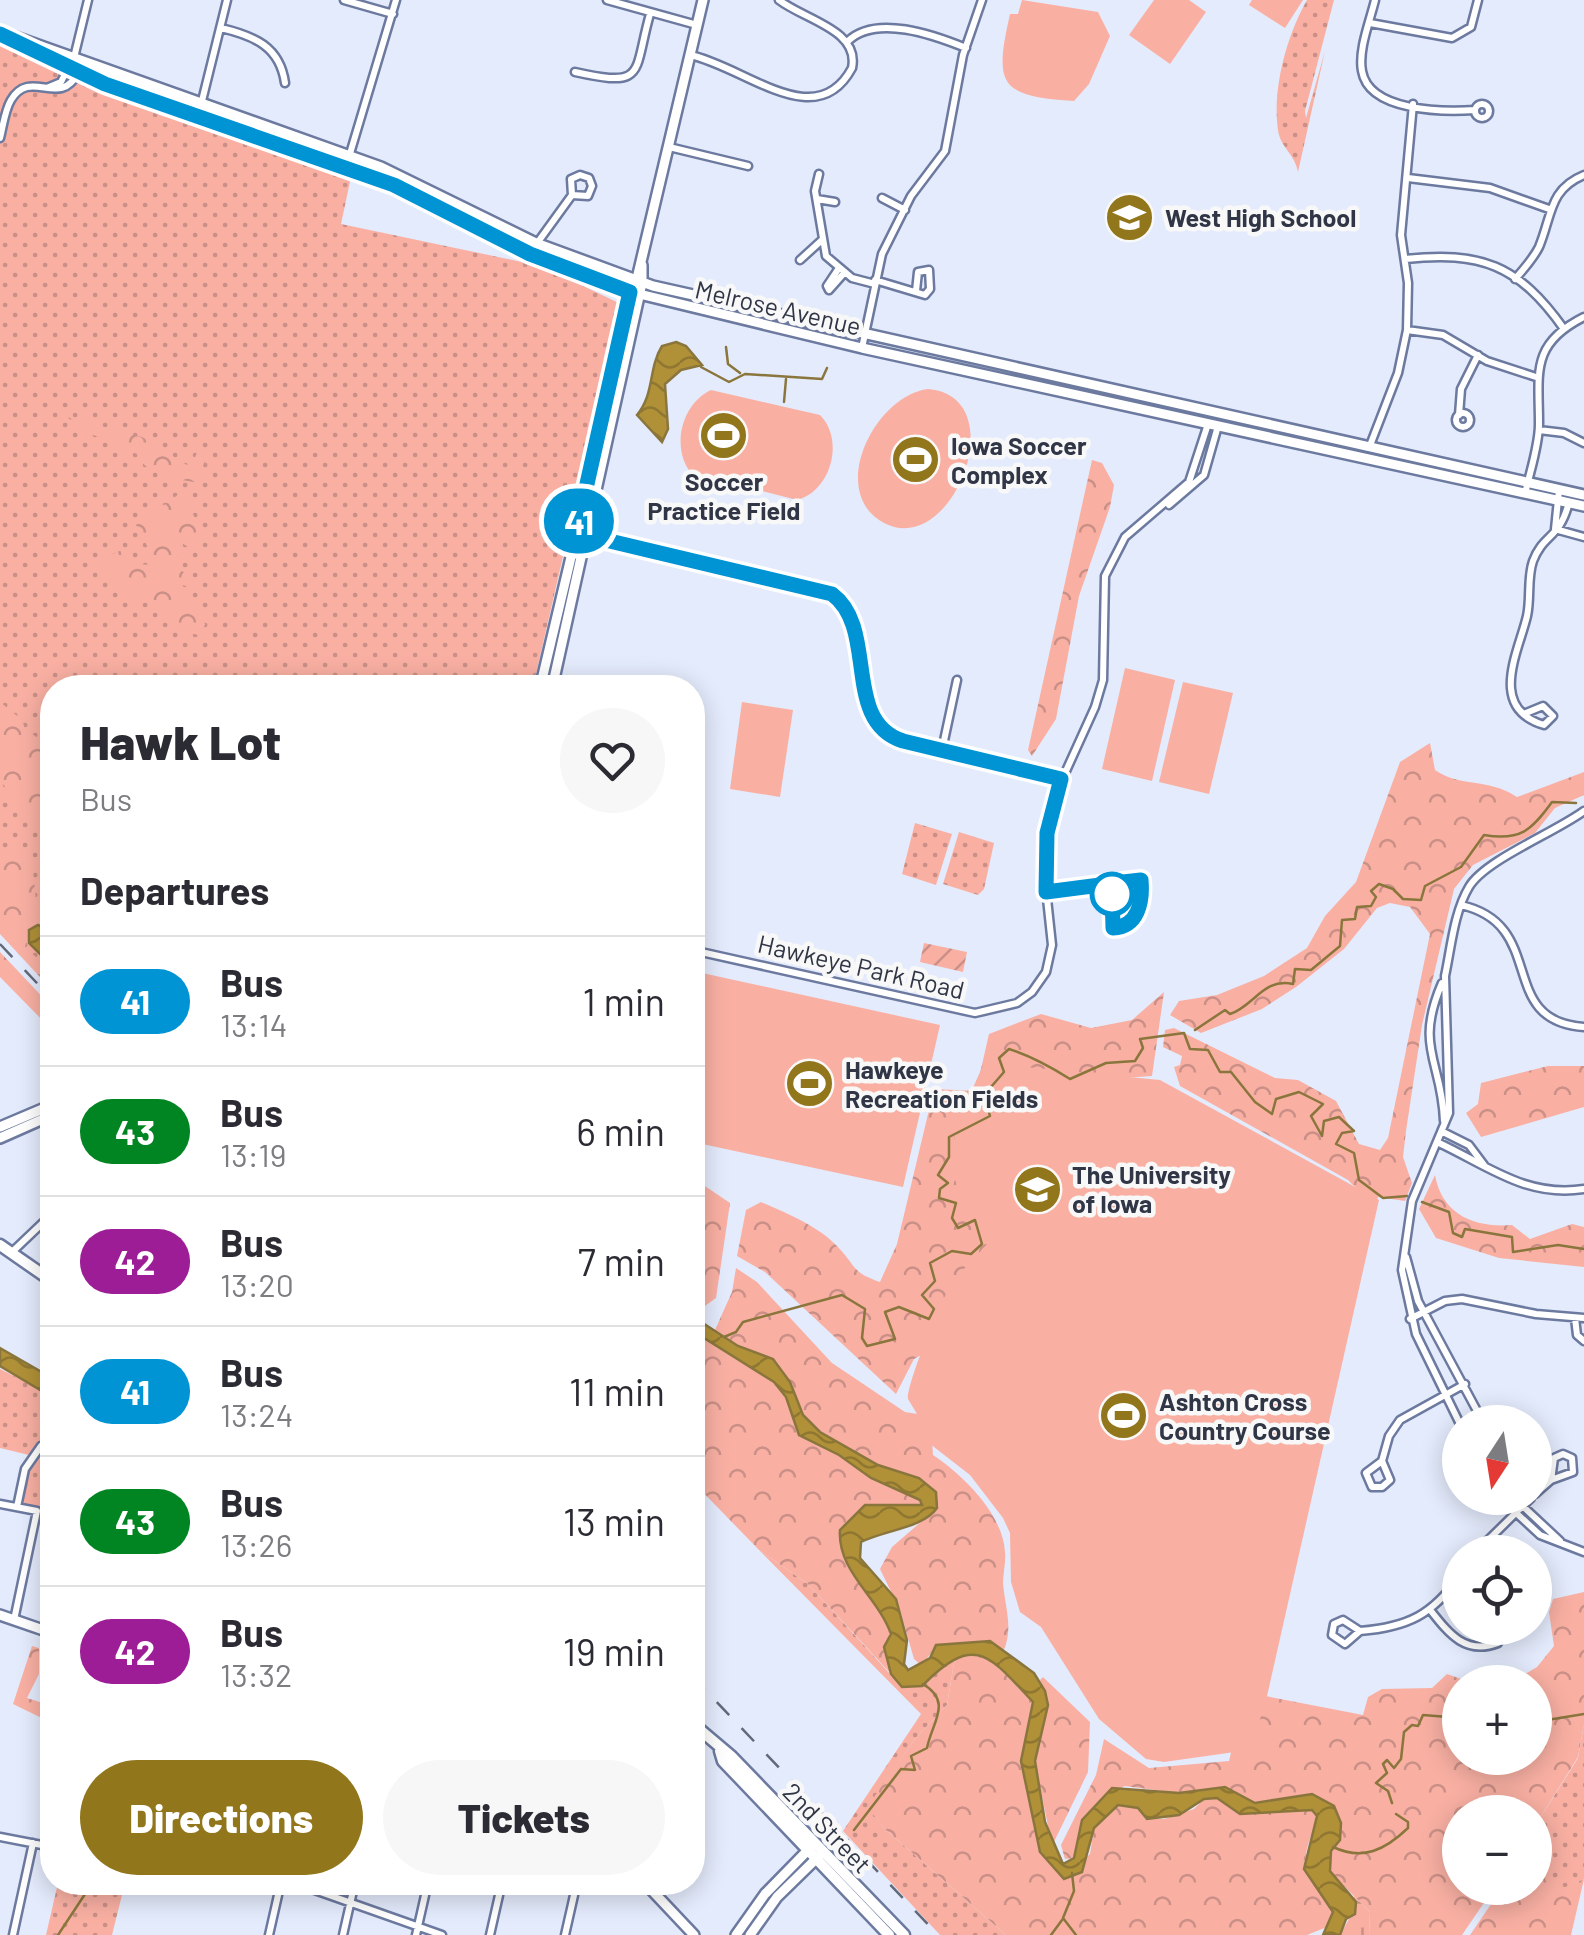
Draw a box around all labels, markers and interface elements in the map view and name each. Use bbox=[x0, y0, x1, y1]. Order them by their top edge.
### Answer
school or university icon: West High School bbox=[1104, 192, 1156, 244]
place label: West High School bbox=[1165, 202, 1356, 232]
street label: Melrose Avenue bbox=[692, 273, 864, 341]
sports icon: Soccer Practice Field bbox=[698, 410, 750, 462]
place label: Iowa Soccer Complex bbox=[951, 430, 1087, 489]
sports icon: Iowa Soccer Complex bbox=[890, 434, 942, 486]
place label: Soccer Practice Field bbox=[647, 466, 801, 525]
line badge: 41 bbox=[534, 488, 624, 554]
text: 41 bbox=[564, 500, 594, 542]
button: heart bbox=[560, 708, 665, 813]
text: Hawk Lot bbox=[80, 712, 281, 770]
text: Bus bbox=[80, 779, 132, 817]
text: Departures bbox=[80, 867, 269, 913]
unlabelled marker bbox=[1091, 873, 1133, 915]
street label: Hawkeye Park Road bbox=[755, 928, 967, 1004]
text: Bus bbox=[220, 959, 283, 1005]
text: 1 min bbox=[583, 978, 665, 1024]
text: 41 bbox=[120, 980, 150, 1022]
text: 13:14 bbox=[220, 1005, 287, 1043]
place label: Hawkeye Recreation Fields bbox=[845, 1054, 1038, 1113]
sports icon: Hawkeye Recreation Fields bbox=[784, 1058, 836, 1110]
text: Bus bbox=[220, 1089, 283, 1135]
text: 6 min bbox=[576, 1108, 665, 1154]
text: 43 bbox=[115, 1110, 155, 1152]
text: 13:19 bbox=[220, 1135, 286, 1173]
place label: The University of Iowa bbox=[1072, 1159, 1231, 1218]
school or university icon: The University of Iowa bbox=[1011, 1163, 1063, 1215]
text: Bus bbox=[220, 1219, 283, 1265]
text: 7 min bbox=[578, 1238, 665, 1284]
text: 42 bbox=[115, 1240, 155, 1282]
text: 13:20 bbox=[220, 1265, 294, 1303]
text: Bus bbox=[220, 1349, 283, 1395]
text: 11 min bbox=[569, 1368, 665, 1414]
text: 41 bbox=[120, 1370, 150, 1412]
place label: Ashton Cross Country Course bbox=[1159, 1386, 1331, 1445]
sports icon: Ashton Cross Country Course bbox=[1098, 1390, 1150, 1442]
text: 13:24 bbox=[220, 1395, 293, 1433]
north arrow bbox=[1442, 1405, 1552, 1515]
map controls bbox=[1442, 1405, 1552, 1905]
text: Bus bbox=[220, 1479, 283, 1525]
text: 13 min bbox=[563, 1498, 665, 1544]
text: 43 bbox=[115, 1500, 155, 1542]
text: 13:26 bbox=[220, 1525, 292, 1563]
button: locate bbox=[1442, 1535, 1552, 1645]
text: Bus bbox=[220, 1609, 283, 1655]
text: 19 min bbox=[563, 1628, 665, 1674]
text: 42 bbox=[115, 1630, 155, 1672]
text: 13:32 bbox=[220, 1655, 292, 1693]
button: + bbox=[1442, 1665, 1552, 1775]
button: Directions bbox=[80, 1760, 363, 1875]
button: Tickets bbox=[383, 1760, 665, 1875]
street label: 2nd Street bbox=[777, 1776, 878, 1879]
button: − bbox=[1442, 1795, 1552, 1905]

